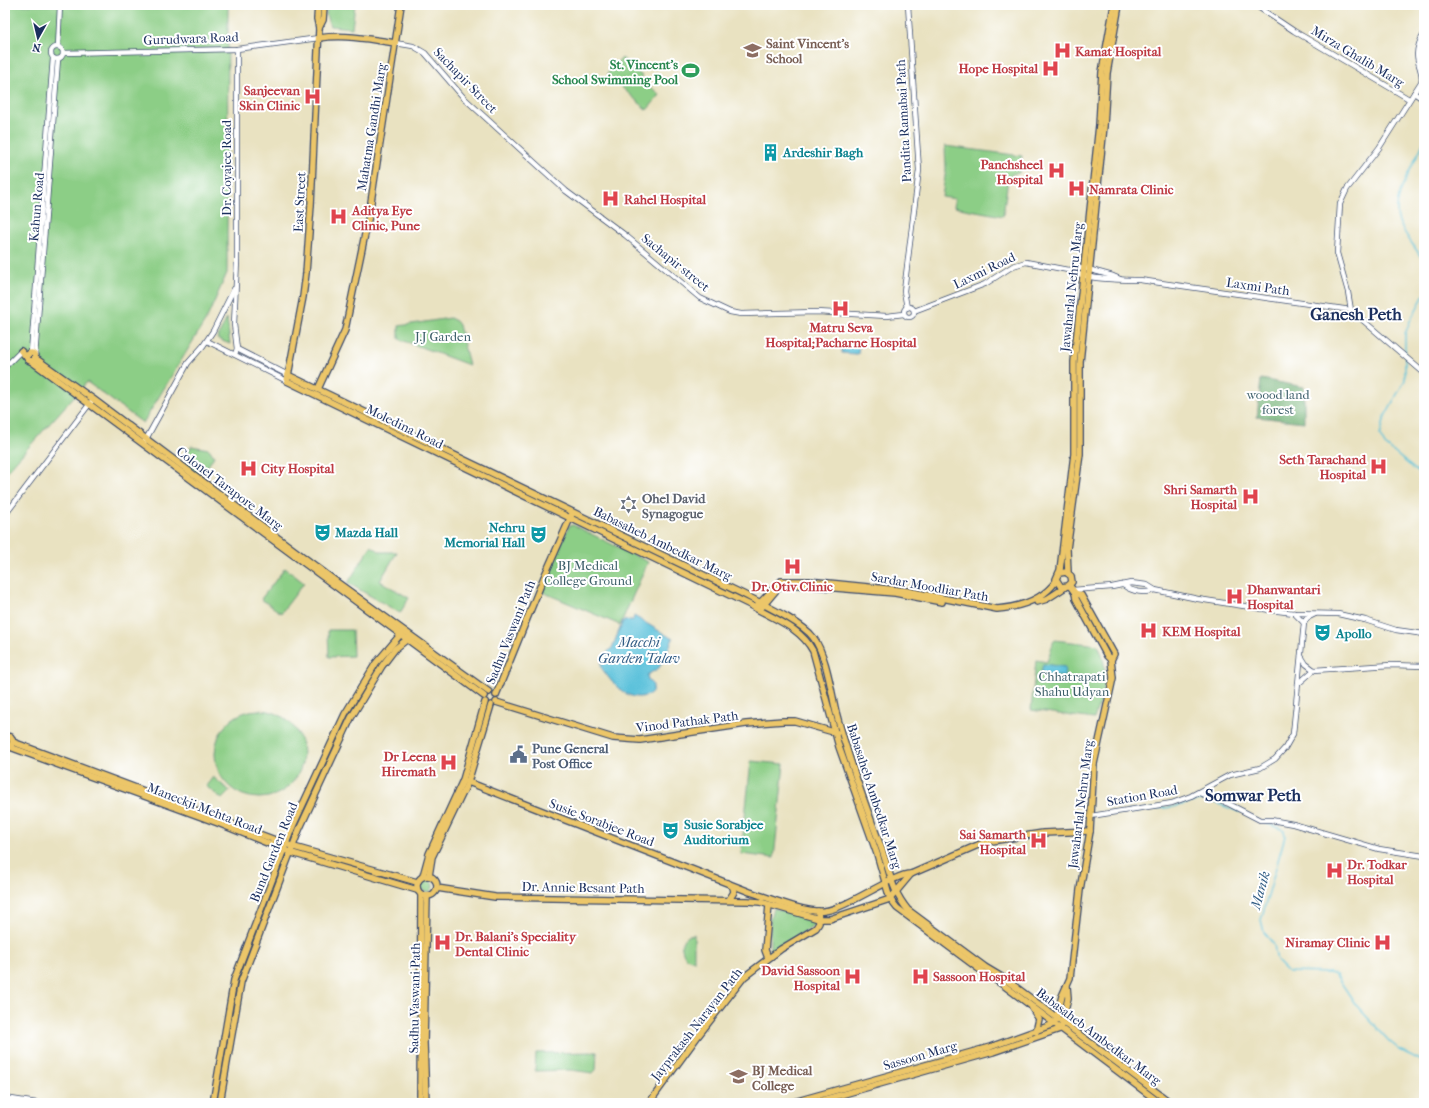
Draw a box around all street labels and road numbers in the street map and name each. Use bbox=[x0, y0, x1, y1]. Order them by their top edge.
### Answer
street label: Mirza Ghalib Marg bbox=[1309, 23, 1408, 91]
street label: Gurudwara Road bbox=[143, 29, 240, 48]
street label: Sachapir Street bbox=[431, 44, 501, 116]
street label: Pandita Ramabai Path bbox=[893, 58, 914, 183]
street label: Mahatma Gandhi Marg bbox=[354, 61, 389, 192]
street label: Dr. Coyajee Road bbox=[219, 119, 234, 216]
street label: Kahun Road bbox=[26, 171, 47, 242]
street label: East Street bbox=[290, 171, 309, 233]
street label: Jawaharlal Nehru Marg bbox=[1057, 221, 1086, 353]
street label: Sachapir street bbox=[639, 230, 713, 295]
street label: Laxmi Road bbox=[951, 249, 1018, 292]
street label: Laxmi Path bbox=[1225, 275, 1291, 298]
street label: Moledina Road bbox=[364, 401, 447, 452]
street label: Colonel Tarapore Marg bbox=[174, 444, 287, 534]
street label: Babasaheb Ambedkar Marg bbox=[591, 503, 735, 584]
street label: Sardar Moodliar Path bbox=[870, 569, 990, 604]
street label: Sadhu Vaswani Path bbox=[483, 577, 538, 686]
street label: Vinod Pathak Path bbox=[634, 708, 740, 735]
street label: Babasaheb Ambedkar Marg bbox=[844, 721, 905, 872]
street label: Jawaharlal Nehru Marg bbox=[1065, 738, 1096, 870]
street label: Maneckji Mehta Road bbox=[145, 780, 265, 838]
street label: Station Road bbox=[1106, 782, 1180, 809]
street label: Susie Sorabjee Road bbox=[547, 796, 657, 850]
street label: Bund Garden Road bbox=[247, 799, 301, 904]
street label: Dr. Annie Besant Path bbox=[521, 879, 645, 896]
street label: Sadhu Vaswani Path bbox=[406, 942, 423, 1054]
street label: Jayprakash Narayan Path bbox=[647, 964, 746, 1085]
street label: Babasaheb Ambedkar Marg bbox=[1033, 985, 1165, 1089]
street label: Sassoon Marg bbox=[881, 1037, 960, 1073]

